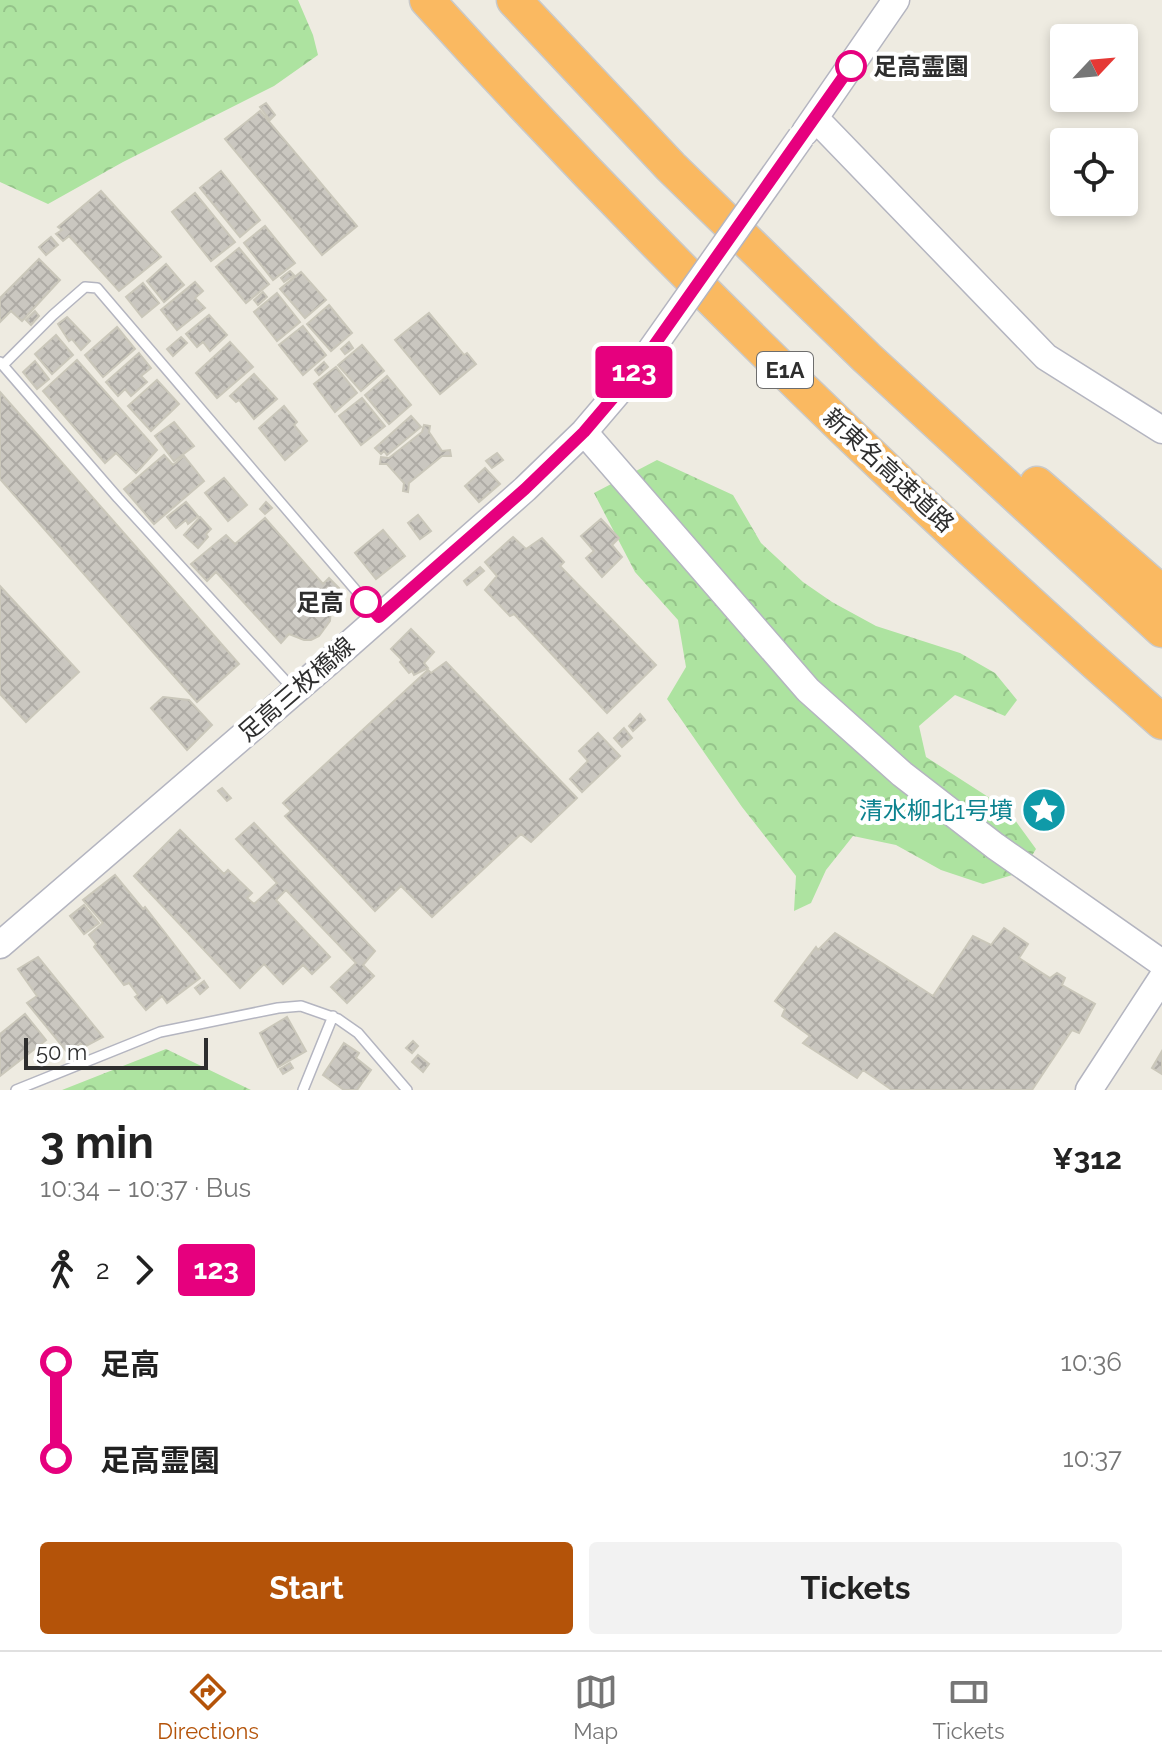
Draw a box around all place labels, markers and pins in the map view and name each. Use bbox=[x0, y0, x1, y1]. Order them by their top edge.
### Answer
marker: 足高霊園 bbox=[836, 51, 866, 81]
place label: 足高霊園 bbox=[873, 52, 969, 81]
marker: 足高 bbox=[351, 587, 381, 617]
place label: 足高 bbox=[296, 588, 344, 617]
place icon: 清水柳北1号墳 bbox=[1020, 786, 1068, 834]
place label: 清水柳北1号墳 bbox=[859, 796, 1013, 825]

